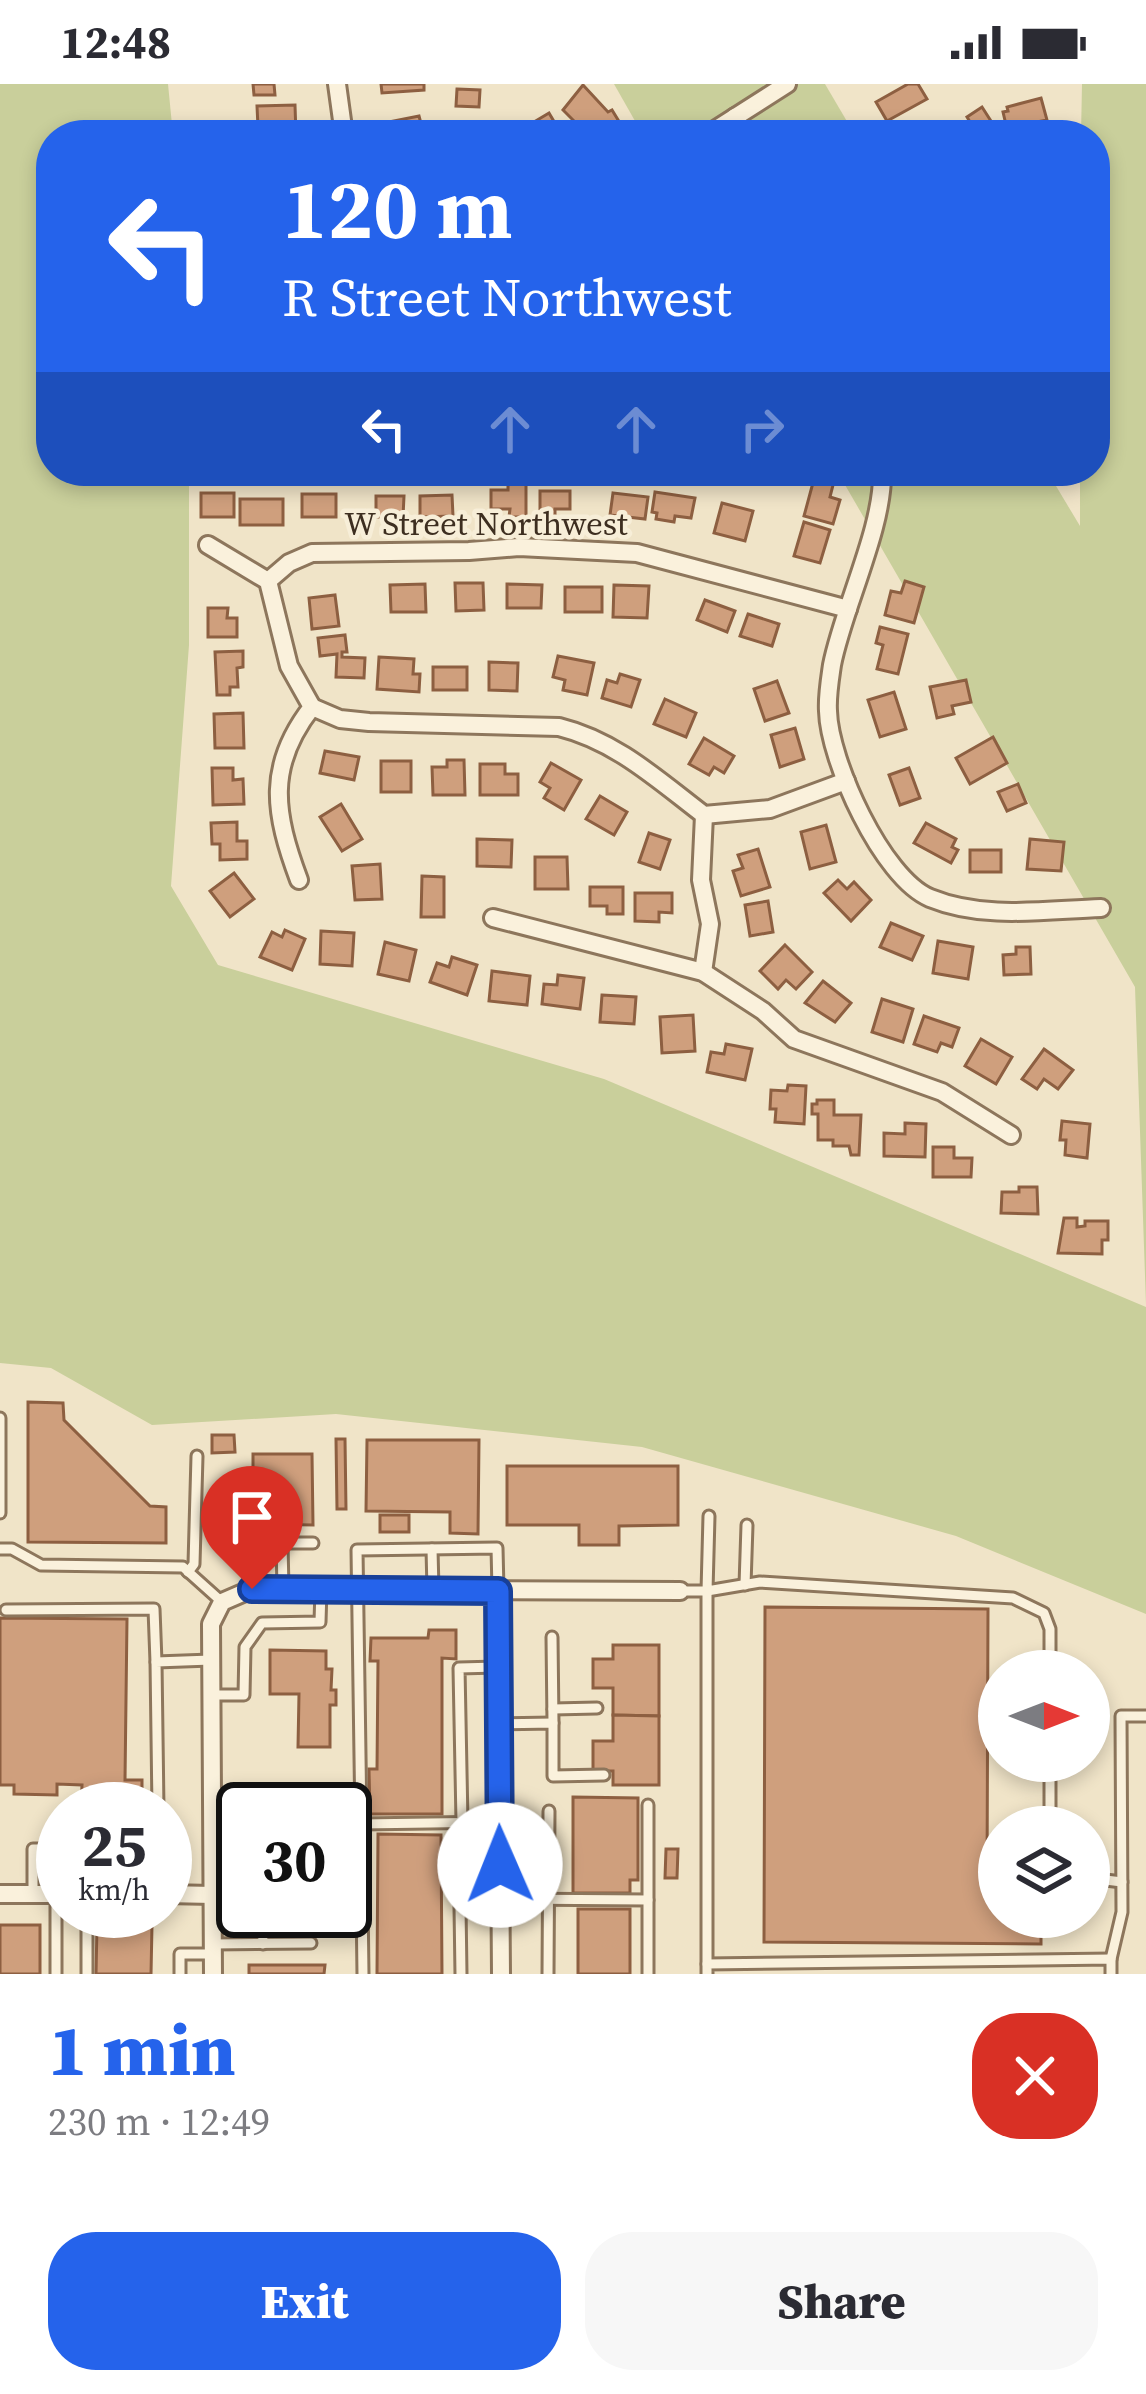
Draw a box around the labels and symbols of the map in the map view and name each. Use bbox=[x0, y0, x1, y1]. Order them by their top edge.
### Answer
street label: W Street Northwest bbox=[344, 501, 628, 546]
pin bbox=[201, 1466, 303, 1589]
north arrow bbox=[978, 1650, 1110, 1782]
speed limit sign: 30 bbox=[216, 1782, 372, 1938]
position arrow bbox=[437, 1802, 563, 1928]

